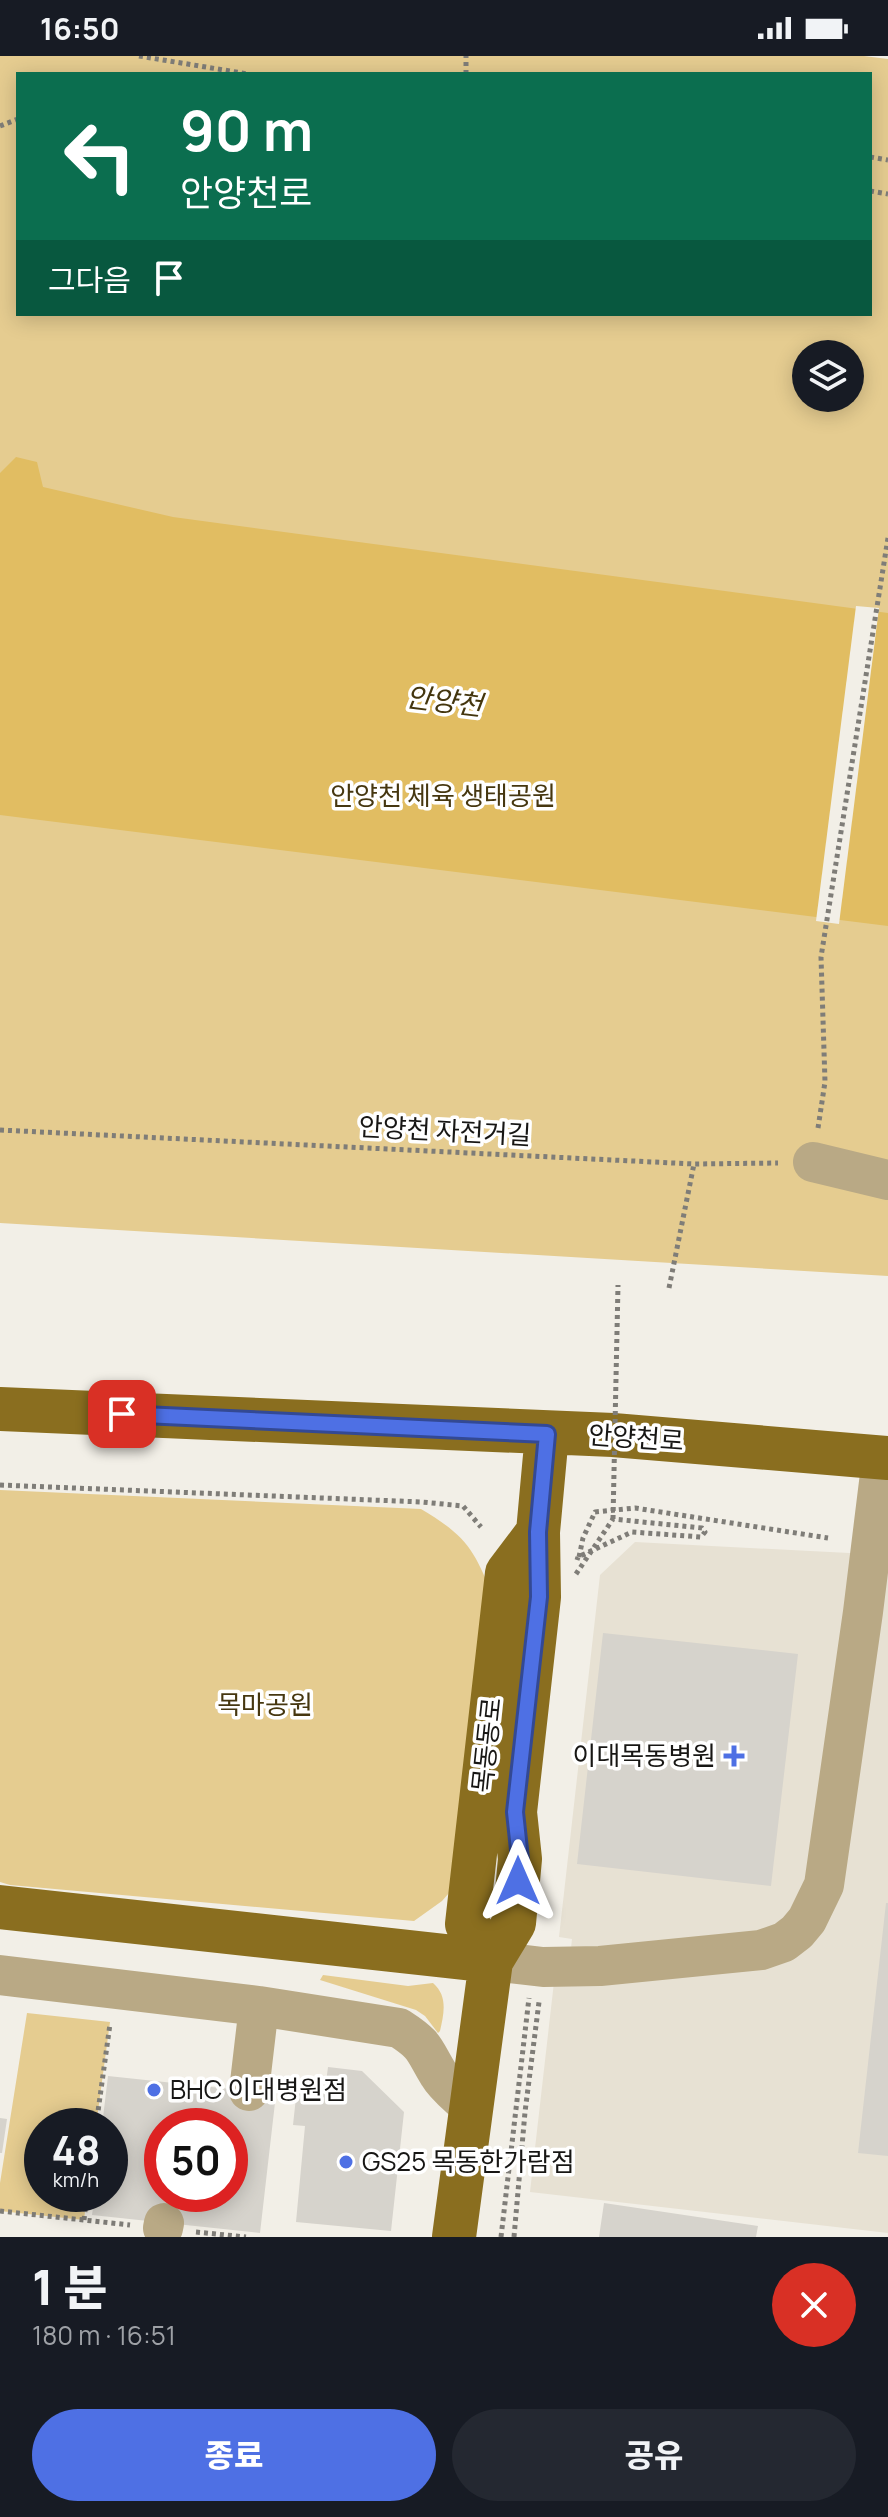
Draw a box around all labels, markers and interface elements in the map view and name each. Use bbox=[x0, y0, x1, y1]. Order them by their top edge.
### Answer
text: 16:50 bbox=[40, 8, 119, 49]
text: 90 m bbox=[180, 91, 313, 168]
icon: left bbox=[48, 104, 152, 208]
text: 안양천로 bbox=[180, 168, 312, 217]
icon: arrive bbox=[147, 256, 191, 300]
text: 그다음 bbox=[48, 259, 131, 300]
map controls bbox=[792, 340, 864, 412]
button: layers bbox=[792, 340, 864, 412]
water label: 안양천 bbox=[403, 676, 488, 724]
park label: 안양천 체육 생태공원 bbox=[330, 777, 556, 813]
street label: 안양천 자전거길 bbox=[358, 1108, 532, 1152]
pin bbox=[88, 1380, 156, 1448]
icon: arrive bbox=[100, 1392, 144, 1436]
street label: 안양천로 bbox=[587, 1416, 685, 1458]
park label: 목마공원 bbox=[217, 1686, 313, 1722]
street label: 목동동로 bbox=[463, 1695, 509, 1794]
place label: 이대목동병원 bbox=[572, 1737, 716, 1773]
marker: 이대목동병원 bbox=[723, 1745, 745, 1767]
position arrow bbox=[476, 1839, 560, 1923]
place label: BHC 이대병원점 bbox=[170, 2071, 347, 2107]
marker: BHC 이대병원점 bbox=[145, 2081, 163, 2099]
speed limit sign: 50 bbox=[144, 2108, 248, 2212]
text: 48 bbox=[52, 2122, 100, 2177]
place label: GS25 목동한가람점 bbox=[362, 2143, 575, 2179]
marker: GS25 목동한가람점 bbox=[337, 2153, 355, 2171]
text: km/h bbox=[53, 2166, 99, 2193]
text: 1 분 bbox=[32, 2254, 108, 2319]
button: close bbox=[772, 2263, 856, 2347]
text: 180 m · 16:51 bbox=[32, 2317, 176, 2353]
button: 종료 bbox=[32, 2409, 436, 2501]
button: 공유 bbox=[452, 2409, 856, 2501]

